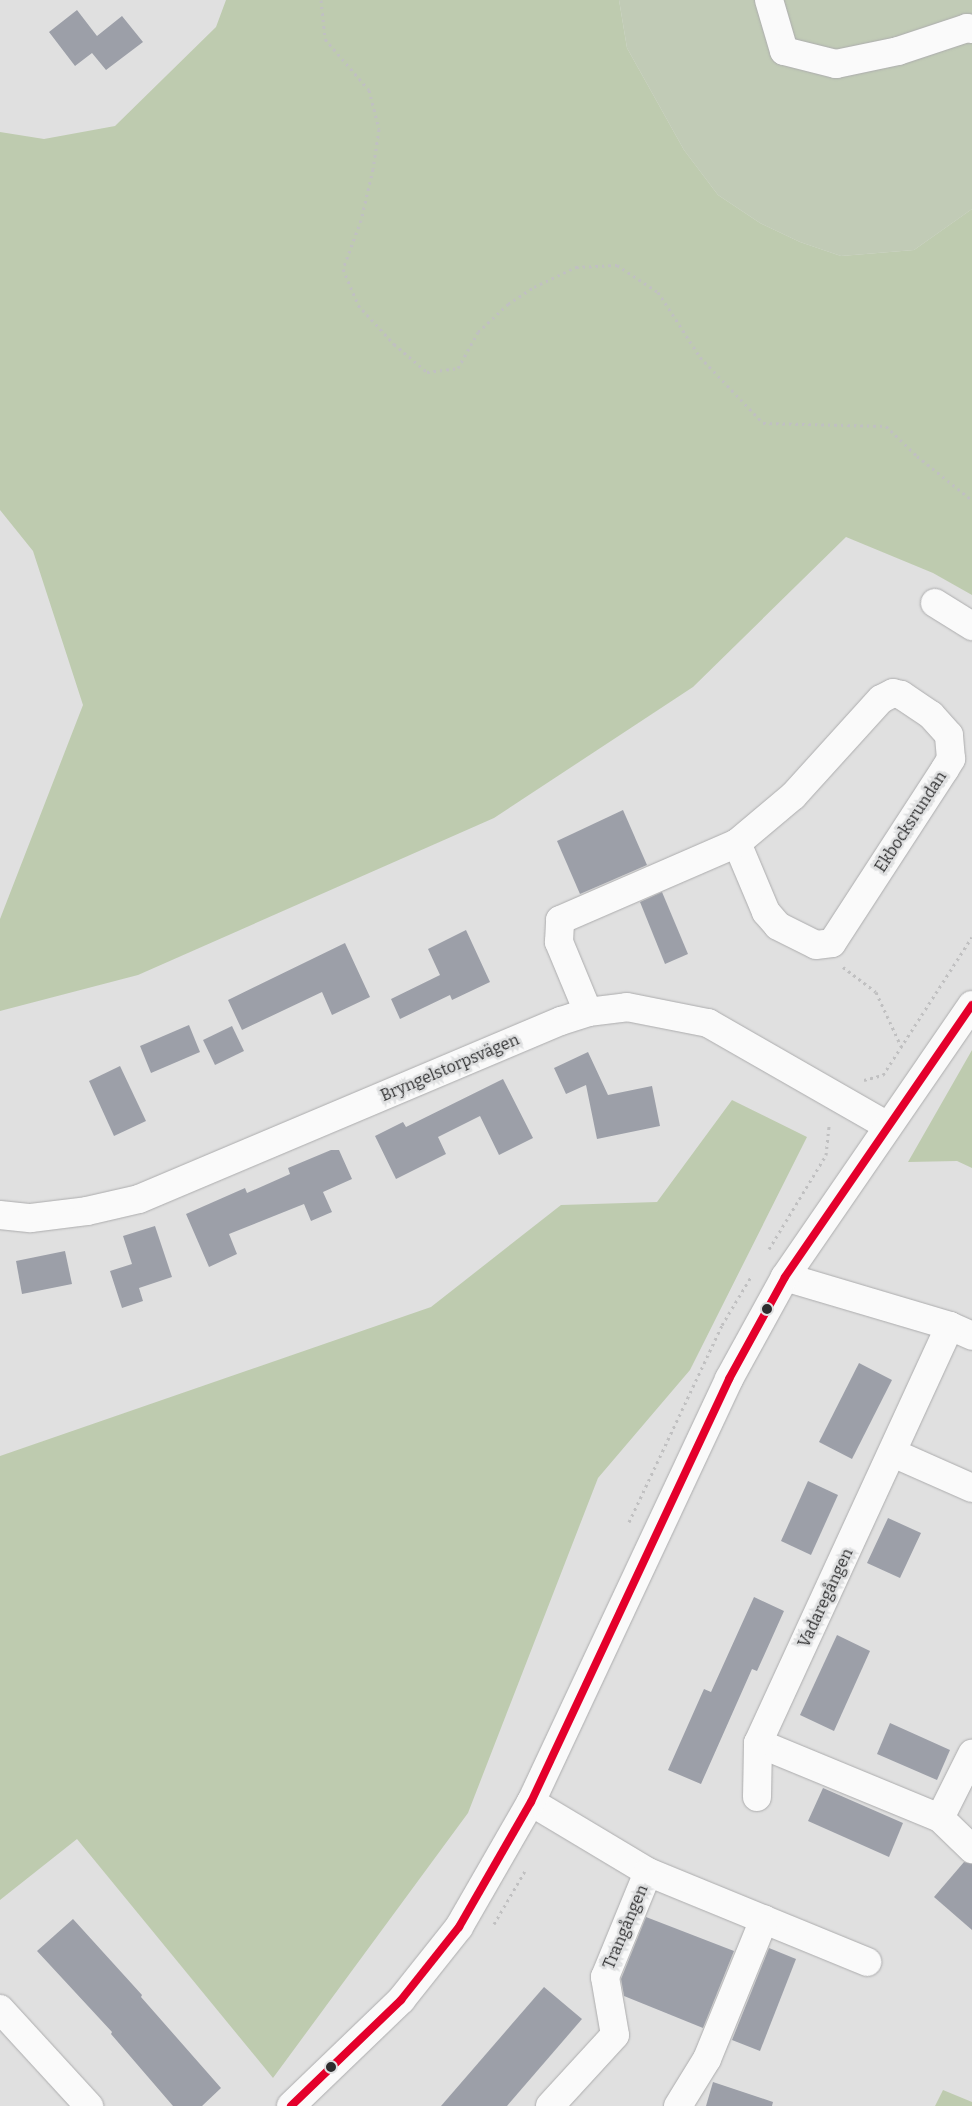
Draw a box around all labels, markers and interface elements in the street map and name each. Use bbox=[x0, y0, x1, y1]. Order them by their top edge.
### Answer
street label: Ekbocksrundan bbox=[871, 768, 951, 876]
street label: Bryngelstorpsvägen bbox=[378, 1030, 522, 1106]
unlabelled marker bbox=[762, 1304, 772, 1314]
street label: Vadaregången bbox=[795, 1545, 857, 1651]
street label: Trangången bbox=[600, 1882, 652, 1972]
unlabelled marker bbox=[326, 2062, 336, 2072]

